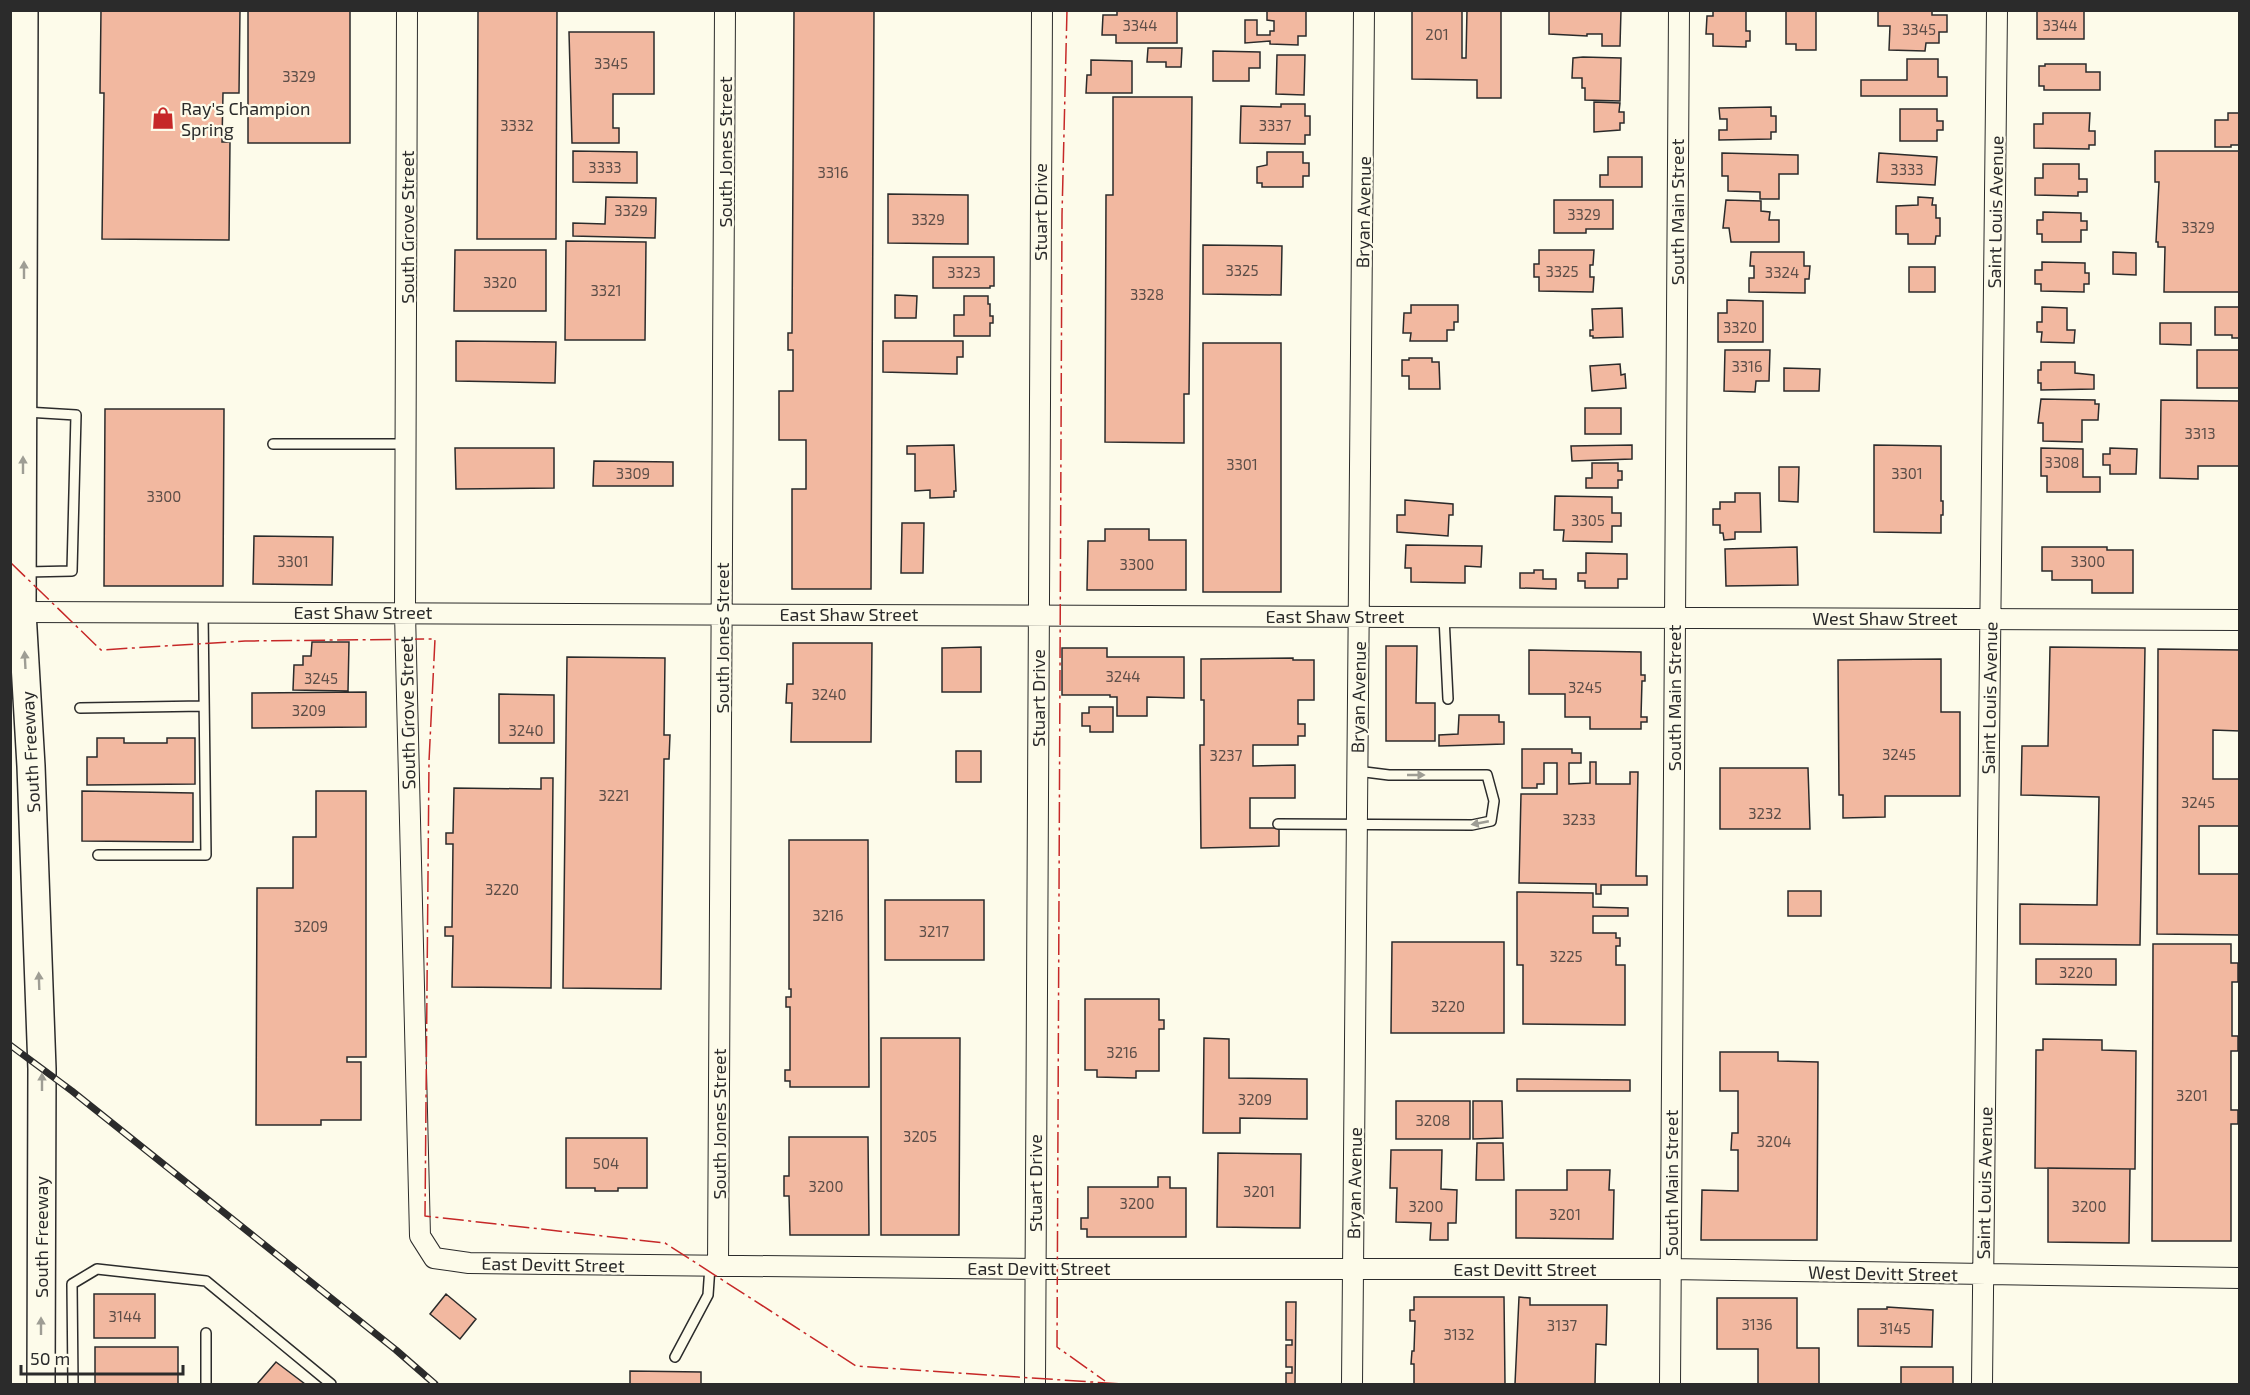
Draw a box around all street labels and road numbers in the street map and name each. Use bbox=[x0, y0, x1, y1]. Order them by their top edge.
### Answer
street label: South Jones Street bbox=[714, 76, 736, 228]
street label: Saint Louis Avenue bbox=[1983, 135, 2007, 289]
street label: South Main Street bbox=[1666, 139, 1688, 285]
street label: South Grove Street bbox=[396, 150, 418, 304]
street label: Bryan Avenue bbox=[1351, 156, 1375, 268]
street label: Stuart Drive bbox=[1029, 163, 1051, 261]
street label: South Jones Street bbox=[711, 562, 733, 714]
street label: East Shaw Street bbox=[294, 601, 433, 623]
street label: East Shaw Street bbox=[780, 603, 919, 625]
street label: East Shaw Street bbox=[1266, 605, 1405, 627]
street label: West Shaw Street bbox=[1812, 607, 1958, 629]
street label: Saint Louis Avenue bbox=[1977, 621, 2001, 775]
street label: South Main Street bbox=[1663, 625, 1685, 771]
street label: South Grove Street bbox=[395, 636, 419, 790]
street label: Bryan Avenue bbox=[1346, 641, 1370, 753]
street label: Stuart Drive bbox=[1027, 649, 1049, 747]
street label: South Freeway bbox=[16, 690, 44, 813]
street label: South Jones Street bbox=[708, 1048, 730, 1200]
street label: Saint Louis Avenue bbox=[1972, 1106, 1996, 1260]
street label: South Main Street bbox=[1660, 1110, 1682, 1256]
street label: Bryan Avenue bbox=[1342, 1127, 1366, 1239]
street label: Stuart Drive bbox=[1024, 1134, 1046, 1232]
street label: South Freeway bbox=[30, 1176, 52, 1298]
street label: East Devitt Street bbox=[481, 1252, 625, 1276]
street label: East Devitt Street bbox=[967, 1257, 1111, 1279]
street label: East Devitt Street bbox=[1453, 1258, 1597, 1280]
street label: West Devitt Street bbox=[1808, 1261, 1958, 1285]

